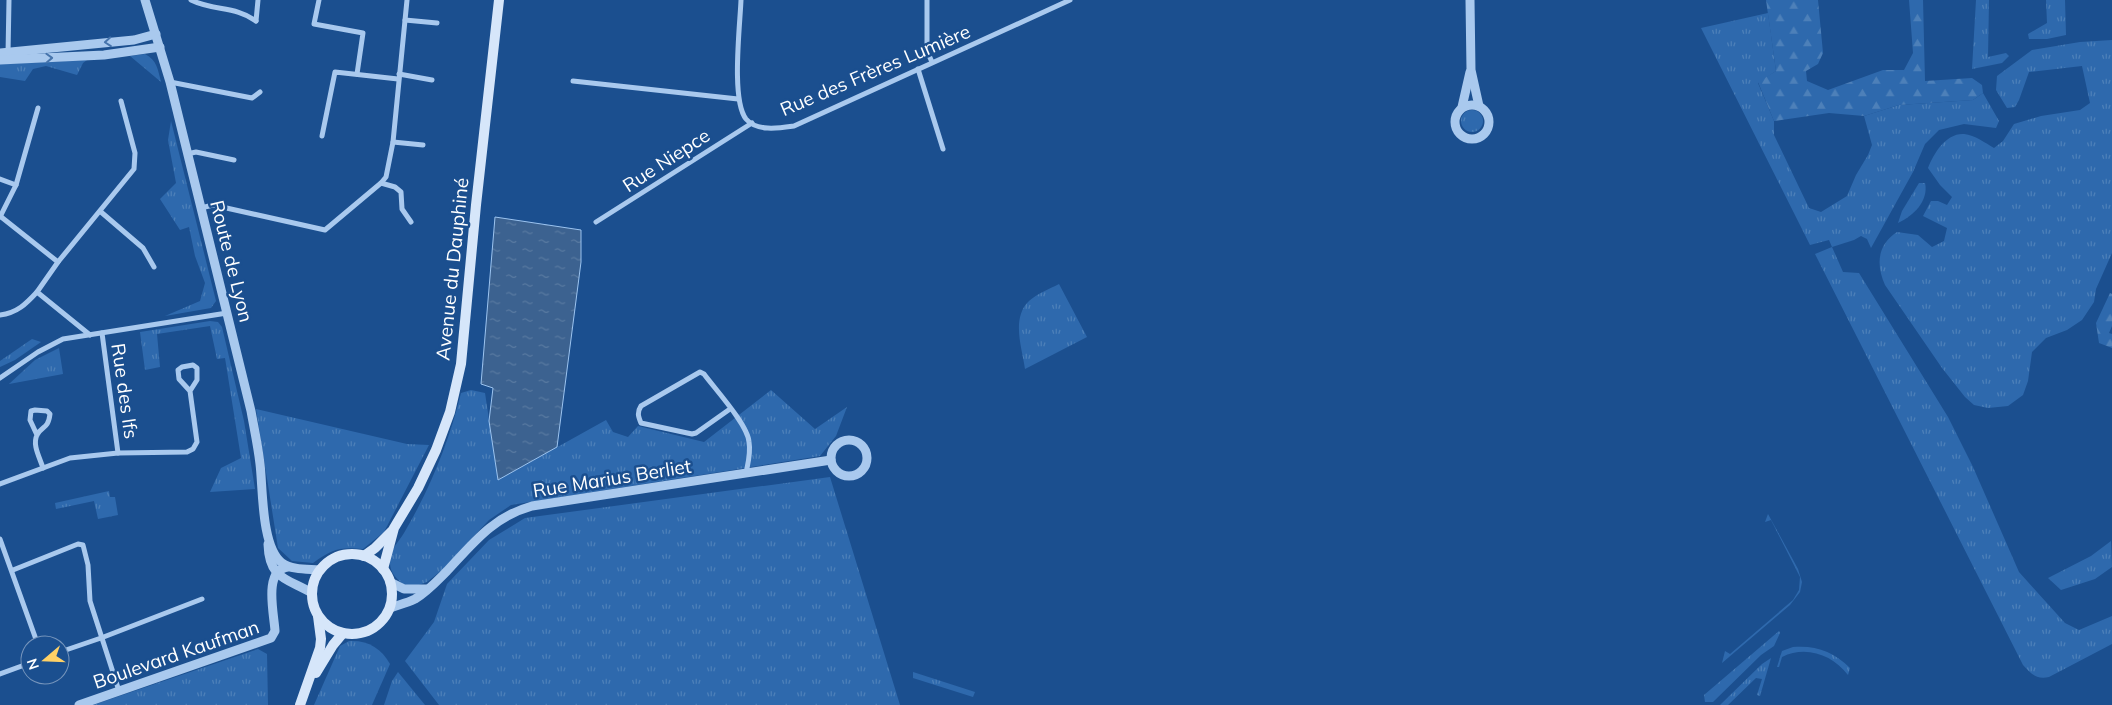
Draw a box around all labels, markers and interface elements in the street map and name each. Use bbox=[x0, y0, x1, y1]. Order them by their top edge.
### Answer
street label: Rue des Frères Lumière bbox=[776, 19, 974, 121]
one-way arrow bbox=[103, 36, 111, 47]
one-way arrow bbox=[45, 53, 53, 64]
street label: Rue Niepce bbox=[618, 123, 714, 197]
street label: Avenue du Dauphiné bbox=[430, 176, 474, 362]
street label: Route de Lyon bbox=[205, 198, 259, 324]
street label: Rue des Ifs bbox=[106, 342, 144, 440]
street label: Rue Marius Berliet bbox=[531, 454, 693, 502]
street label: Boulevard Kaufman bbox=[90, 614, 262, 694]
north arrow bbox=[20, 635, 70, 685]
text: N bbox=[22, 656, 43, 672]

